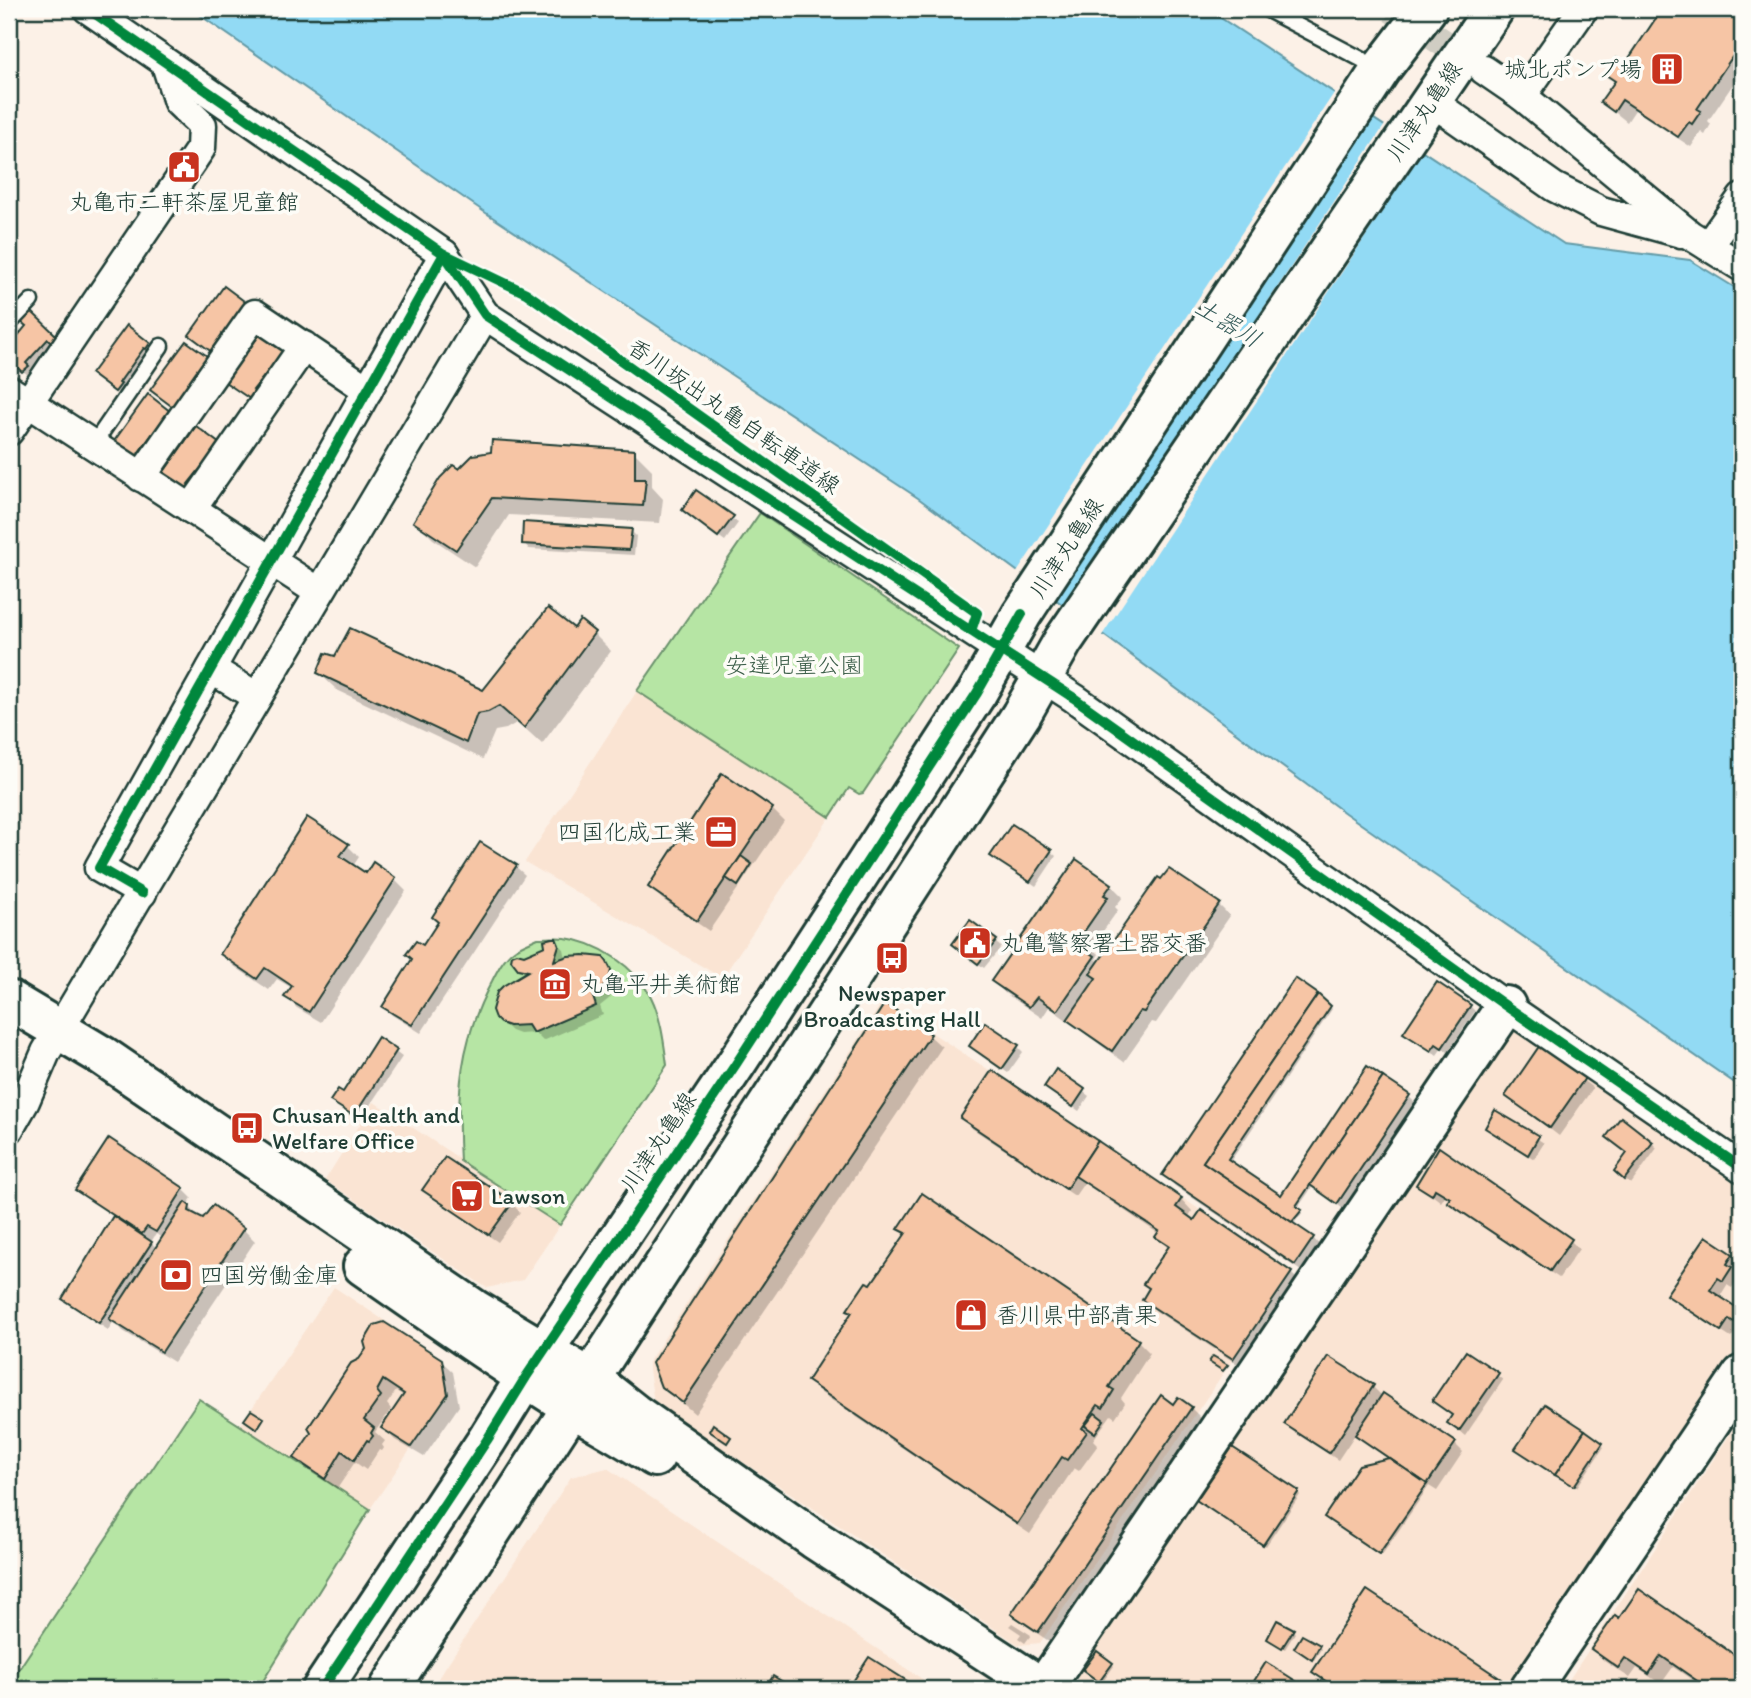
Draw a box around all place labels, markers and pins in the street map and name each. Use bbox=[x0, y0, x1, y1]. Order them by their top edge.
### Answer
building icon: 城北ポンプ場 bbox=[1648, 50, 1686, 88]
place label: 城北ポンプ場 bbox=[1504, 55, 1642, 83]
public building icon: 丸亀市二軒茶屋児童館 bbox=[165, 148, 203, 186]
place label: 丸亀市二軒茶屋児童館 bbox=[69, 188, 299, 216]
office icon: 四国化成工業 bbox=[702, 813, 740, 851]
place label: 四国化成工業 bbox=[558, 818, 696, 846]
public building icon: 丸亀警察署土器交番 bbox=[956, 924, 994, 962]
place label: 丸亀警察署土器交番 bbox=[1000, 929, 1207, 957]
bus stop icon: Newspaper Broadcasting Hall bbox=[873, 939, 911, 977]
museum icon: 丸亀平井美術館 bbox=[536, 965, 574, 1003]
place label: 丸亀平井美術館 bbox=[580, 970, 741, 998]
place label: Newspaper Broadcasting Hall bbox=[803, 979, 981, 1033]
place label: Chusan Health and Welfare Office bbox=[272, 1101, 460, 1155]
bus stop icon: Chusan Health and Welfare Office bbox=[228, 1109, 266, 1147]
supermarket icon: Lawson bbox=[448, 1177, 486, 1215]
place label: Lawson bbox=[491, 1182, 565, 1210]
bank icon: 四国労働金庫 bbox=[157, 1256, 195, 1294]
place label: 四国労働金庫 bbox=[200, 1261, 338, 1289]
shop icon: 香川県中部青果 bbox=[952, 1296, 990, 1334]
place label: 香川県中部青果 bbox=[996, 1301, 1157, 1329]

